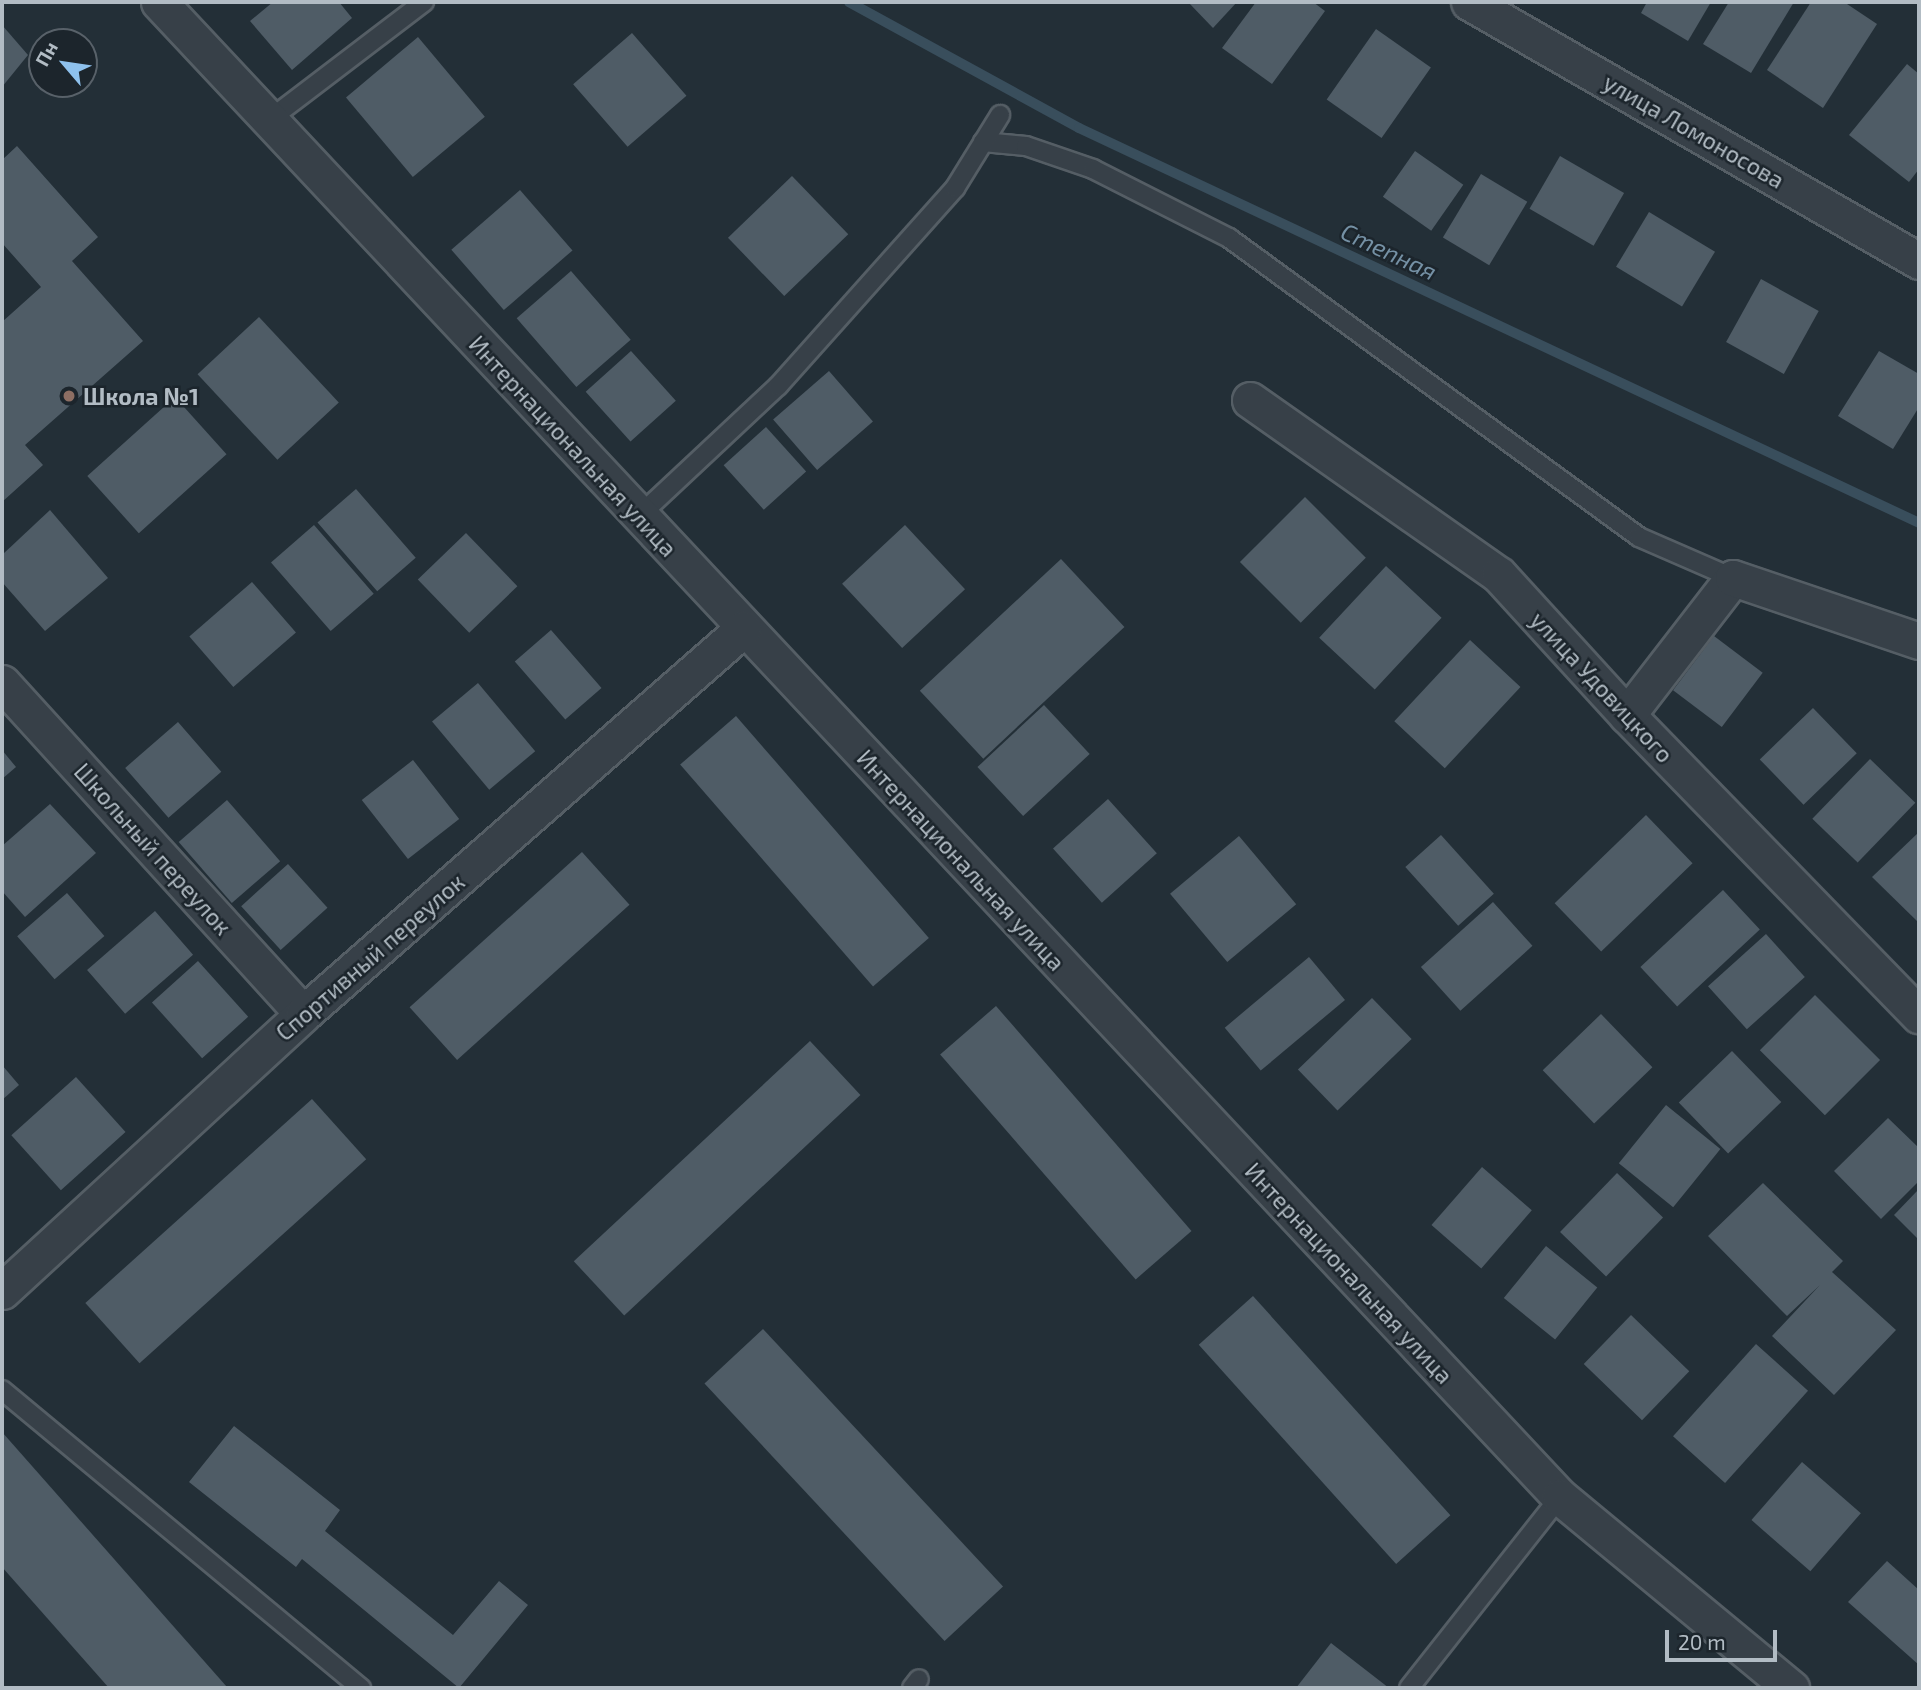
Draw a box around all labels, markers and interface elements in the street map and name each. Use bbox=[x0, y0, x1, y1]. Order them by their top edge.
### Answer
north arrow bbox=[28, 28, 98, 98]
text: Пн bbox=[30, 37, 62, 70]
street label: улица Ломоносова bbox=[1599, 68, 1789, 194]
water label: Степная bbox=[1337, 216, 1441, 286]
street label: Интернациональная улица bbox=[464, 330, 682, 562]
place label: Школа №1 bbox=[83, 382, 199, 410]
marker: Школа №1 bbox=[61, 388, 77, 404]
street label: улица Удовицкого bbox=[1525, 606, 1679, 768]
street label: Интернациональная улица bbox=[852, 744, 1070, 976]
street label: Школьный переулок bbox=[69, 758, 237, 940]
street label: Спортивный переулок bbox=[270, 868, 470, 1046]
street label: Интернациональная улица bbox=[1240, 1157, 1458, 1389]
scale bar bbox=[1669, 1616, 1781, 1660]
text: 20 m bbox=[1678, 1629, 1726, 1654]

